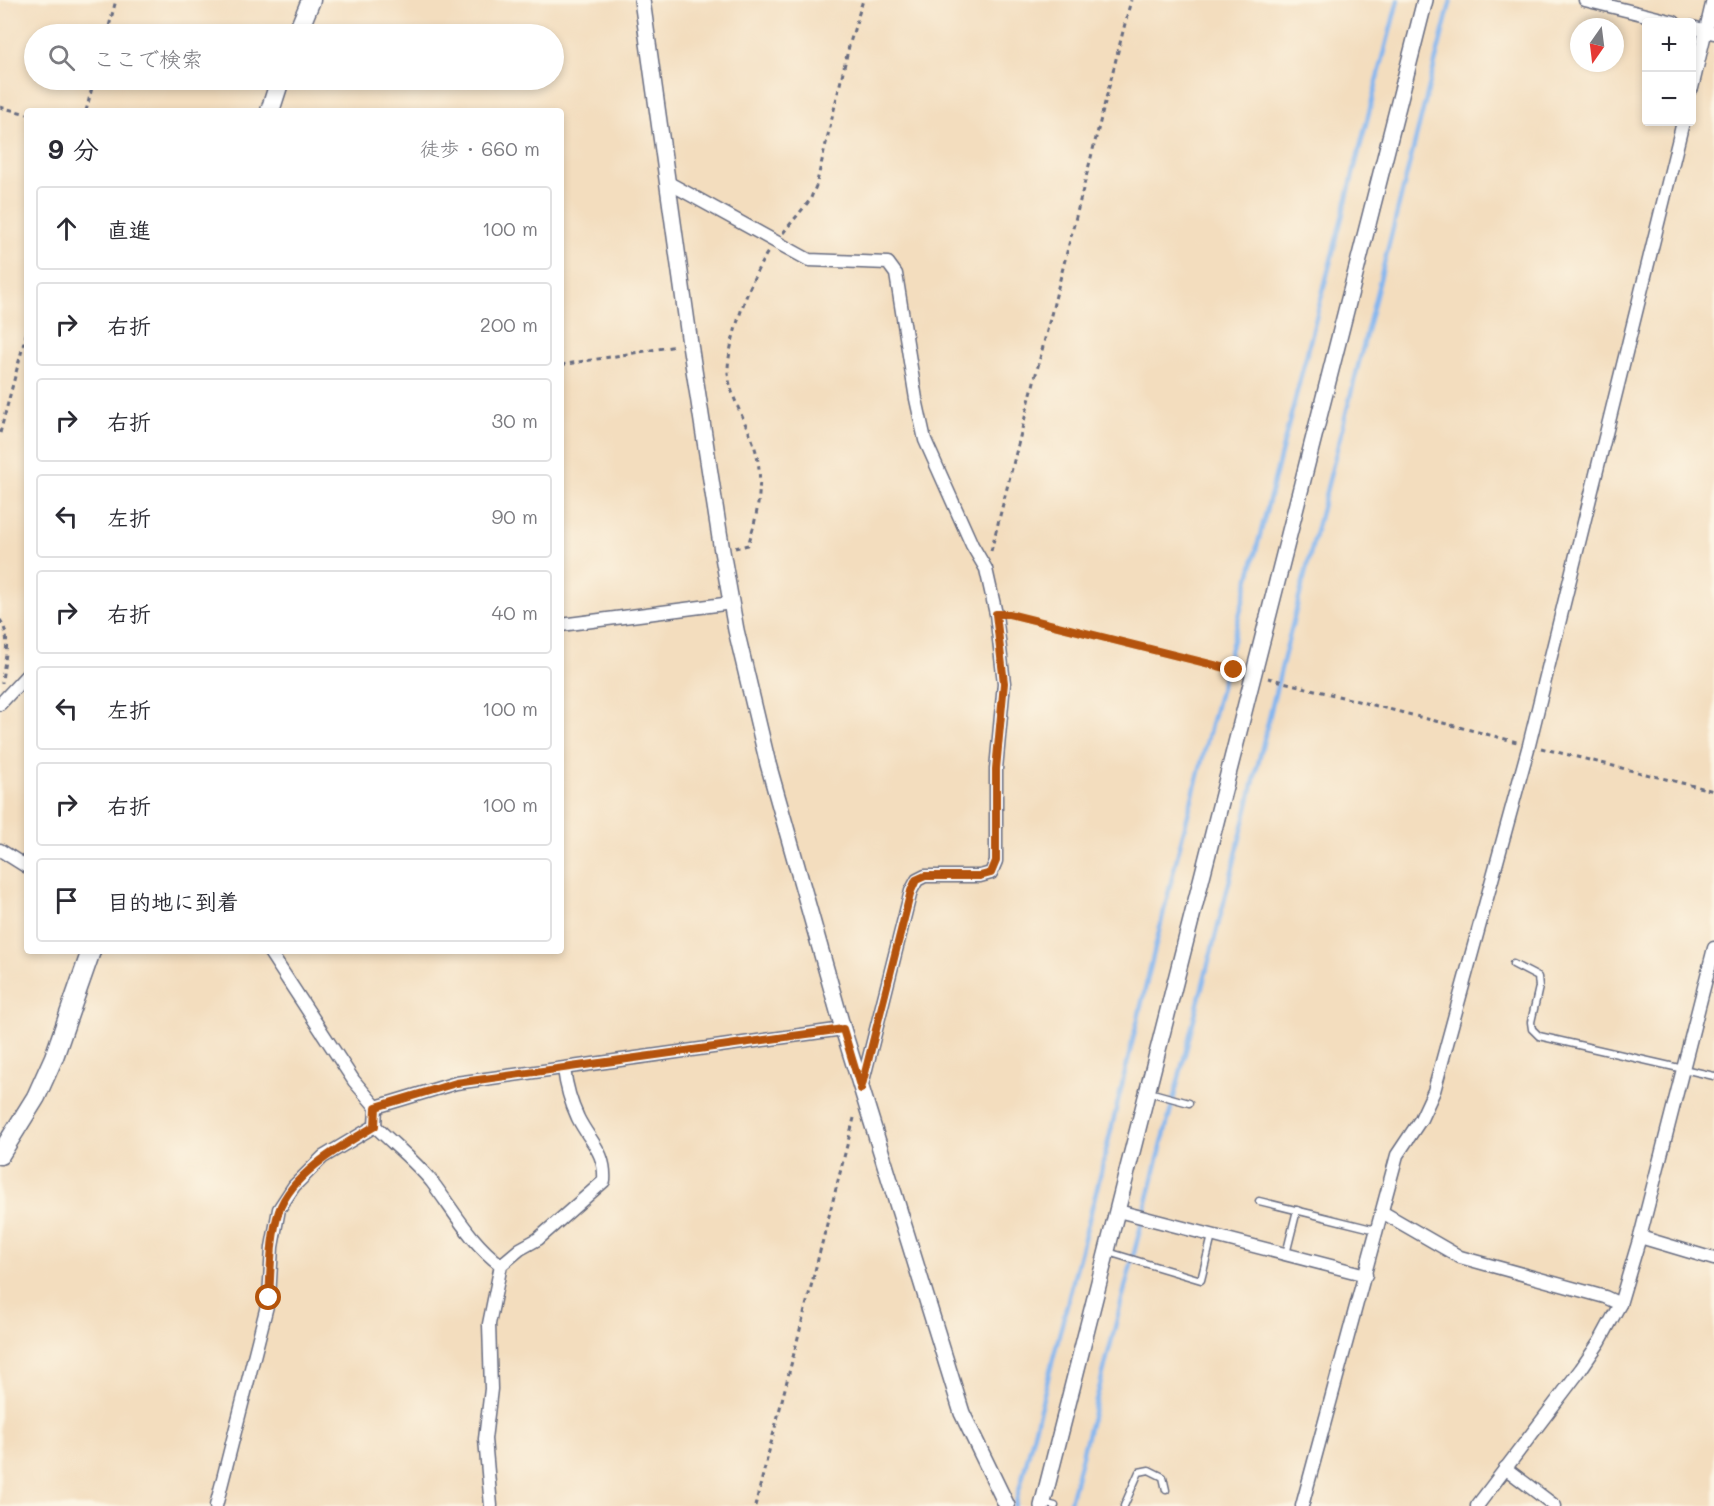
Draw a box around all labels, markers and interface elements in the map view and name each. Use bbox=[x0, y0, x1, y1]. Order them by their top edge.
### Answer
north arrow bbox=[1570, 18, 1624, 72]
map controls bbox=[1642, 18, 1696, 126]
button: + bbox=[1642, 18, 1696, 72]
search box bbox=[24, 24, 564, 90]
icon: search bbox=[45, 41, 78, 74]
text: ここで検索 bbox=[93, 44, 203, 73]
button: − bbox=[1642, 72, 1696, 126]
text: 9 分 bbox=[48, 132, 99, 166]
text: 徒歩 · 660 m bbox=[420, 135, 540, 161]
icon: ahead bbox=[50, 212, 83, 245]
text: 直進 bbox=[107, 215, 151, 244]
text: 100 m bbox=[482, 215, 538, 241]
icon: right bbox=[50, 308, 83, 341]
text: 右折 bbox=[107, 311, 151, 340]
text: 200 m bbox=[480, 311, 538, 337]
icon: right bbox=[50, 404, 83, 437]
text: 右折 bbox=[107, 407, 151, 436]
text: 30 m bbox=[492, 407, 538, 433]
icon: left bbox=[50, 500, 83, 533]
text: 左折 bbox=[107, 503, 151, 532]
text: 90 m bbox=[492, 503, 538, 529]
icon: right bbox=[50, 596, 83, 629]
text: 右折 bbox=[107, 599, 151, 628]
text: 40 m bbox=[492, 599, 538, 625]
route end bbox=[1220, 656, 1246, 682]
icon: left bbox=[50, 692, 83, 725]
text: 左折 bbox=[107, 695, 151, 724]
text: 100 m bbox=[482, 695, 538, 721]
icon: right bbox=[50, 788, 83, 821]
text: 右折 bbox=[107, 791, 151, 820]
text: 100 m bbox=[482, 791, 538, 817]
icon: arrive bbox=[50, 884, 83, 917]
text: 目的地に到着 bbox=[107, 887, 239, 916]
route start bbox=[255, 1284, 281, 1310]

